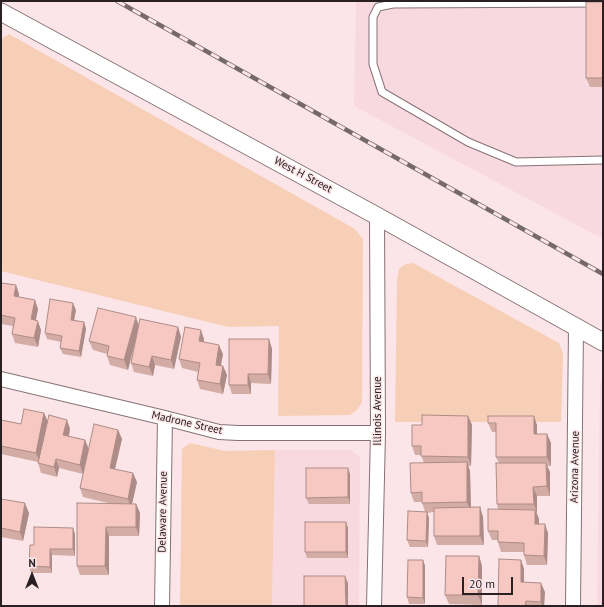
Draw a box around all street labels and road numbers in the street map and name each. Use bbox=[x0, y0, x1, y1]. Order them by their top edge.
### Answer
street label: West H Street bbox=[272, 154, 334, 196]
street label: Illinois Avenue bbox=[371, 376, 385, 446]
street label: Madrone Street bbox=[150, 408, 224, 438]
street label: Arizona Avenue bbox=[568, 431, 582, 503]
street label: Delaware Avenue bbox=[156, 471, 170, 553]

